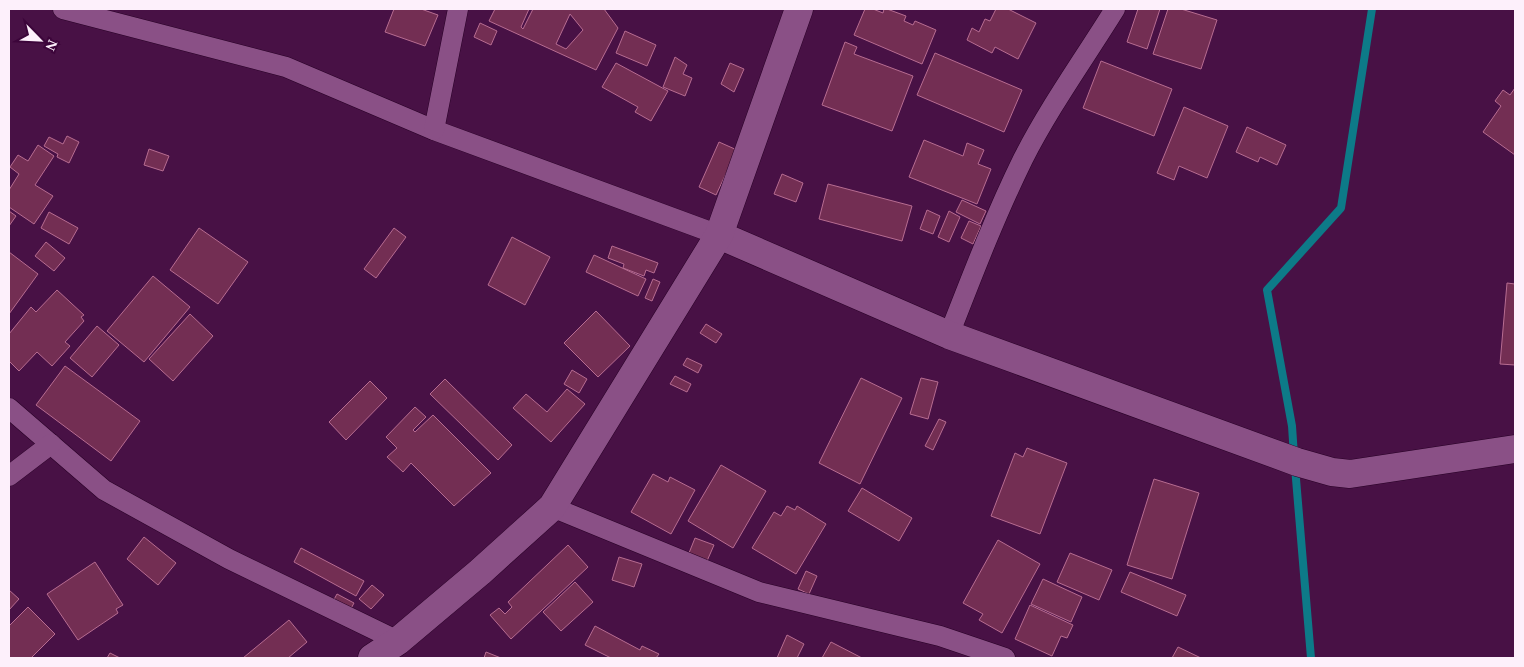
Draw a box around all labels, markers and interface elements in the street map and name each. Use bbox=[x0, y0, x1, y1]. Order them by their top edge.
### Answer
north arrow bbox=[15, 15, 65, 65]
text: N bbox=[43, 37, 60, 53]

